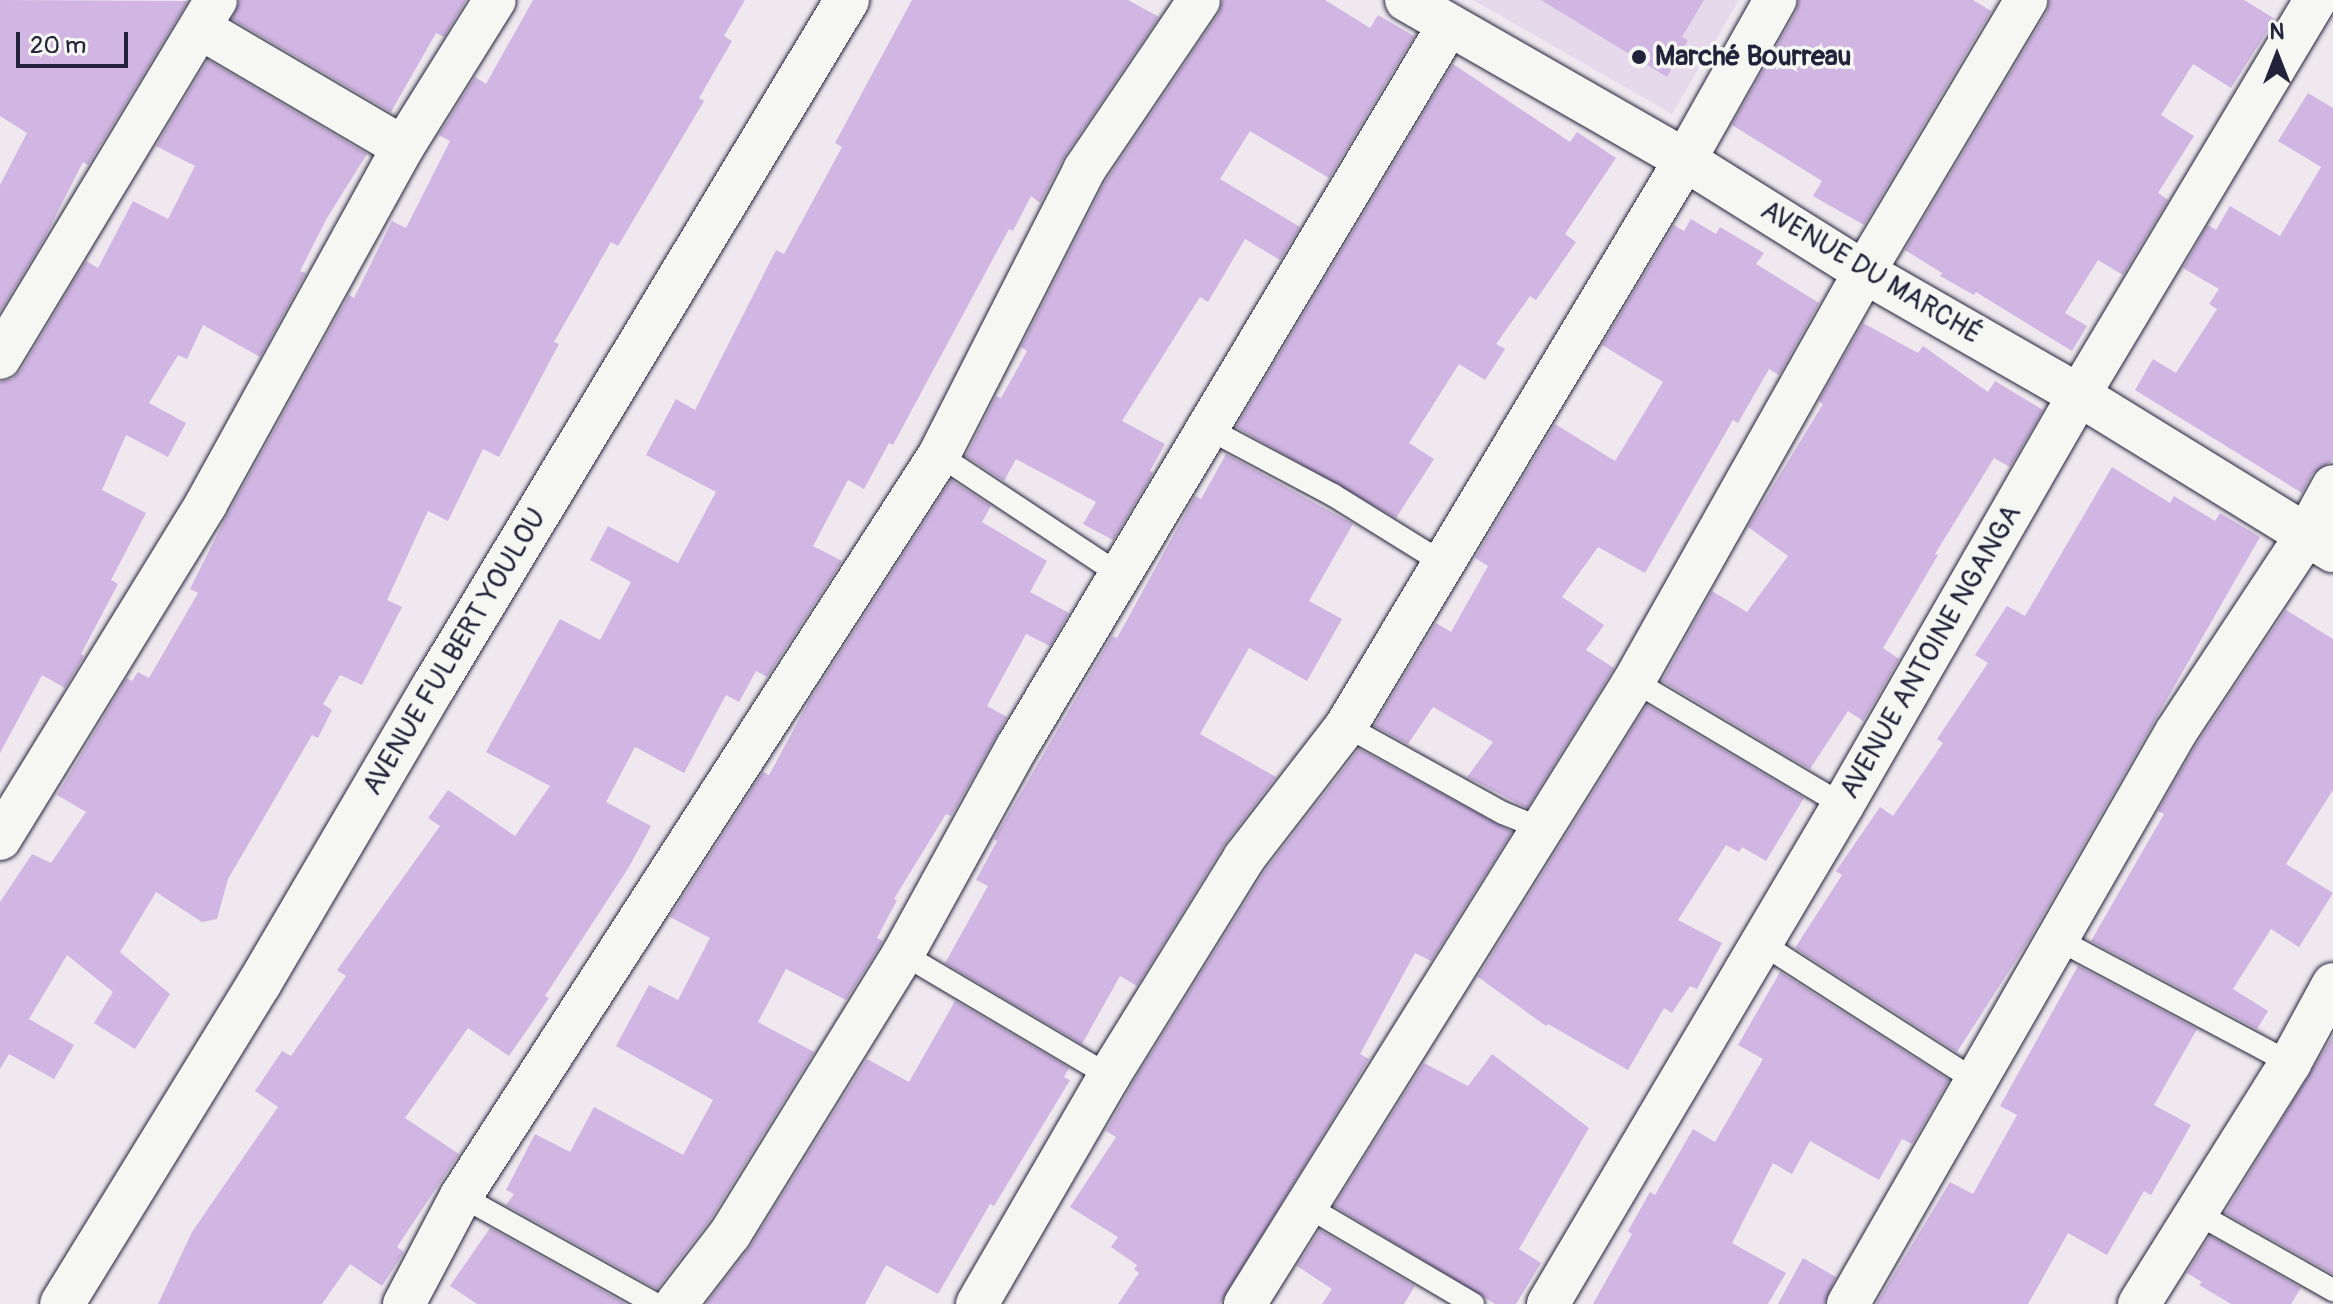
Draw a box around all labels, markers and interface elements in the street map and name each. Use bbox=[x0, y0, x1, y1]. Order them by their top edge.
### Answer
scale bar bbox=[20, 16, 132, 66]
north arrow bbox=[2237, 16, 2317, 96]
text: N bbox=[2270, 18, 2284, 46]
text: 20 m bbox=[30, 31, 86, 60]
place label: Marché Bourreau bbox=[1655, 40, 1851, 74]
marker: Marché Bourreau bbox=[1630, 48, 1648, 66]
street label: AVENUE DU MARCHÉ bbox=[1754, 194, 1988, 352]
street label: AVENUE ANTOINE NGANGA bbox=[1833, 499, 2029, 805]
street label: AVENUE FULBERT YOULOU bbox=[356, 502, 554, 802]

